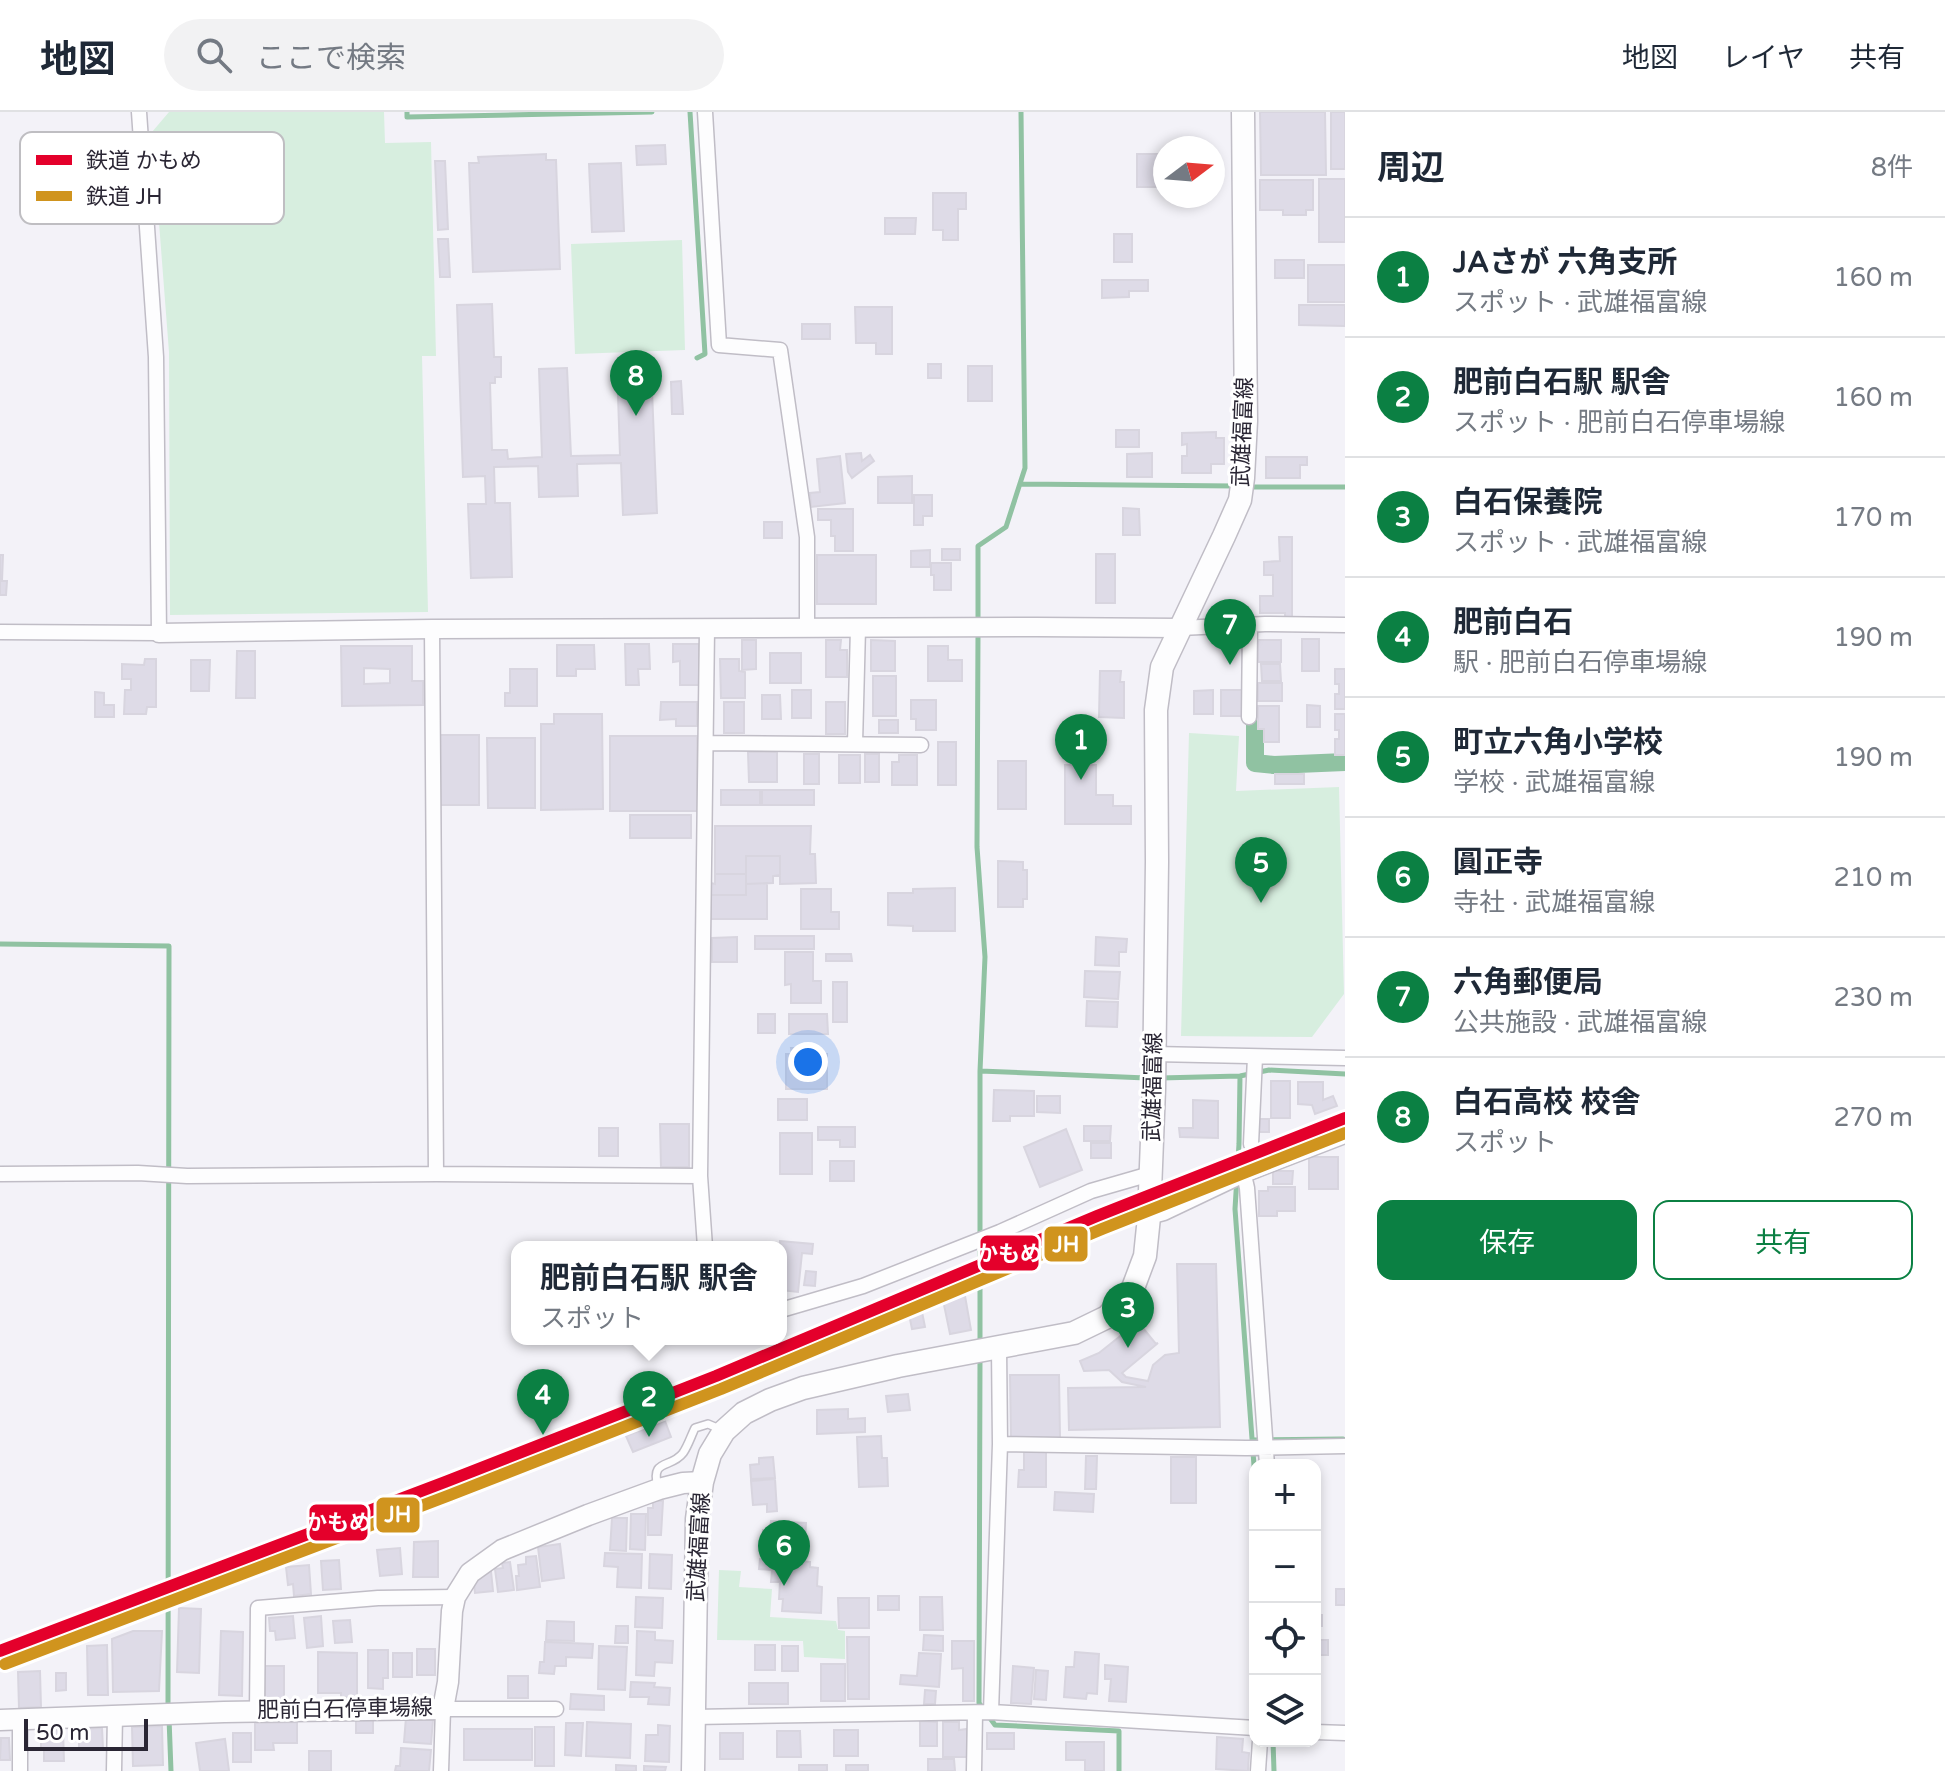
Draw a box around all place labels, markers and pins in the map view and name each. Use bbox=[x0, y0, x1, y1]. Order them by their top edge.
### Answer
pin: 8 bbox=[610, 350, 662, 416]
pin: 7 bbox=[1204, 599, 1256, 665]
pin: 1 bbox=[1055, 714, 1107, 780]
pin: 5 bbox=[1235, 837, 1287, 903]
pin: 3 bbox=[1102, 1282, 1154, 1348]
pin: 4 bbox=[517, 1369, 569, 1435]
pin: 2 bbox=[623, 1371, 675, 1437]
pin: 6 bbox=[758, 1520, 810, 1586]

